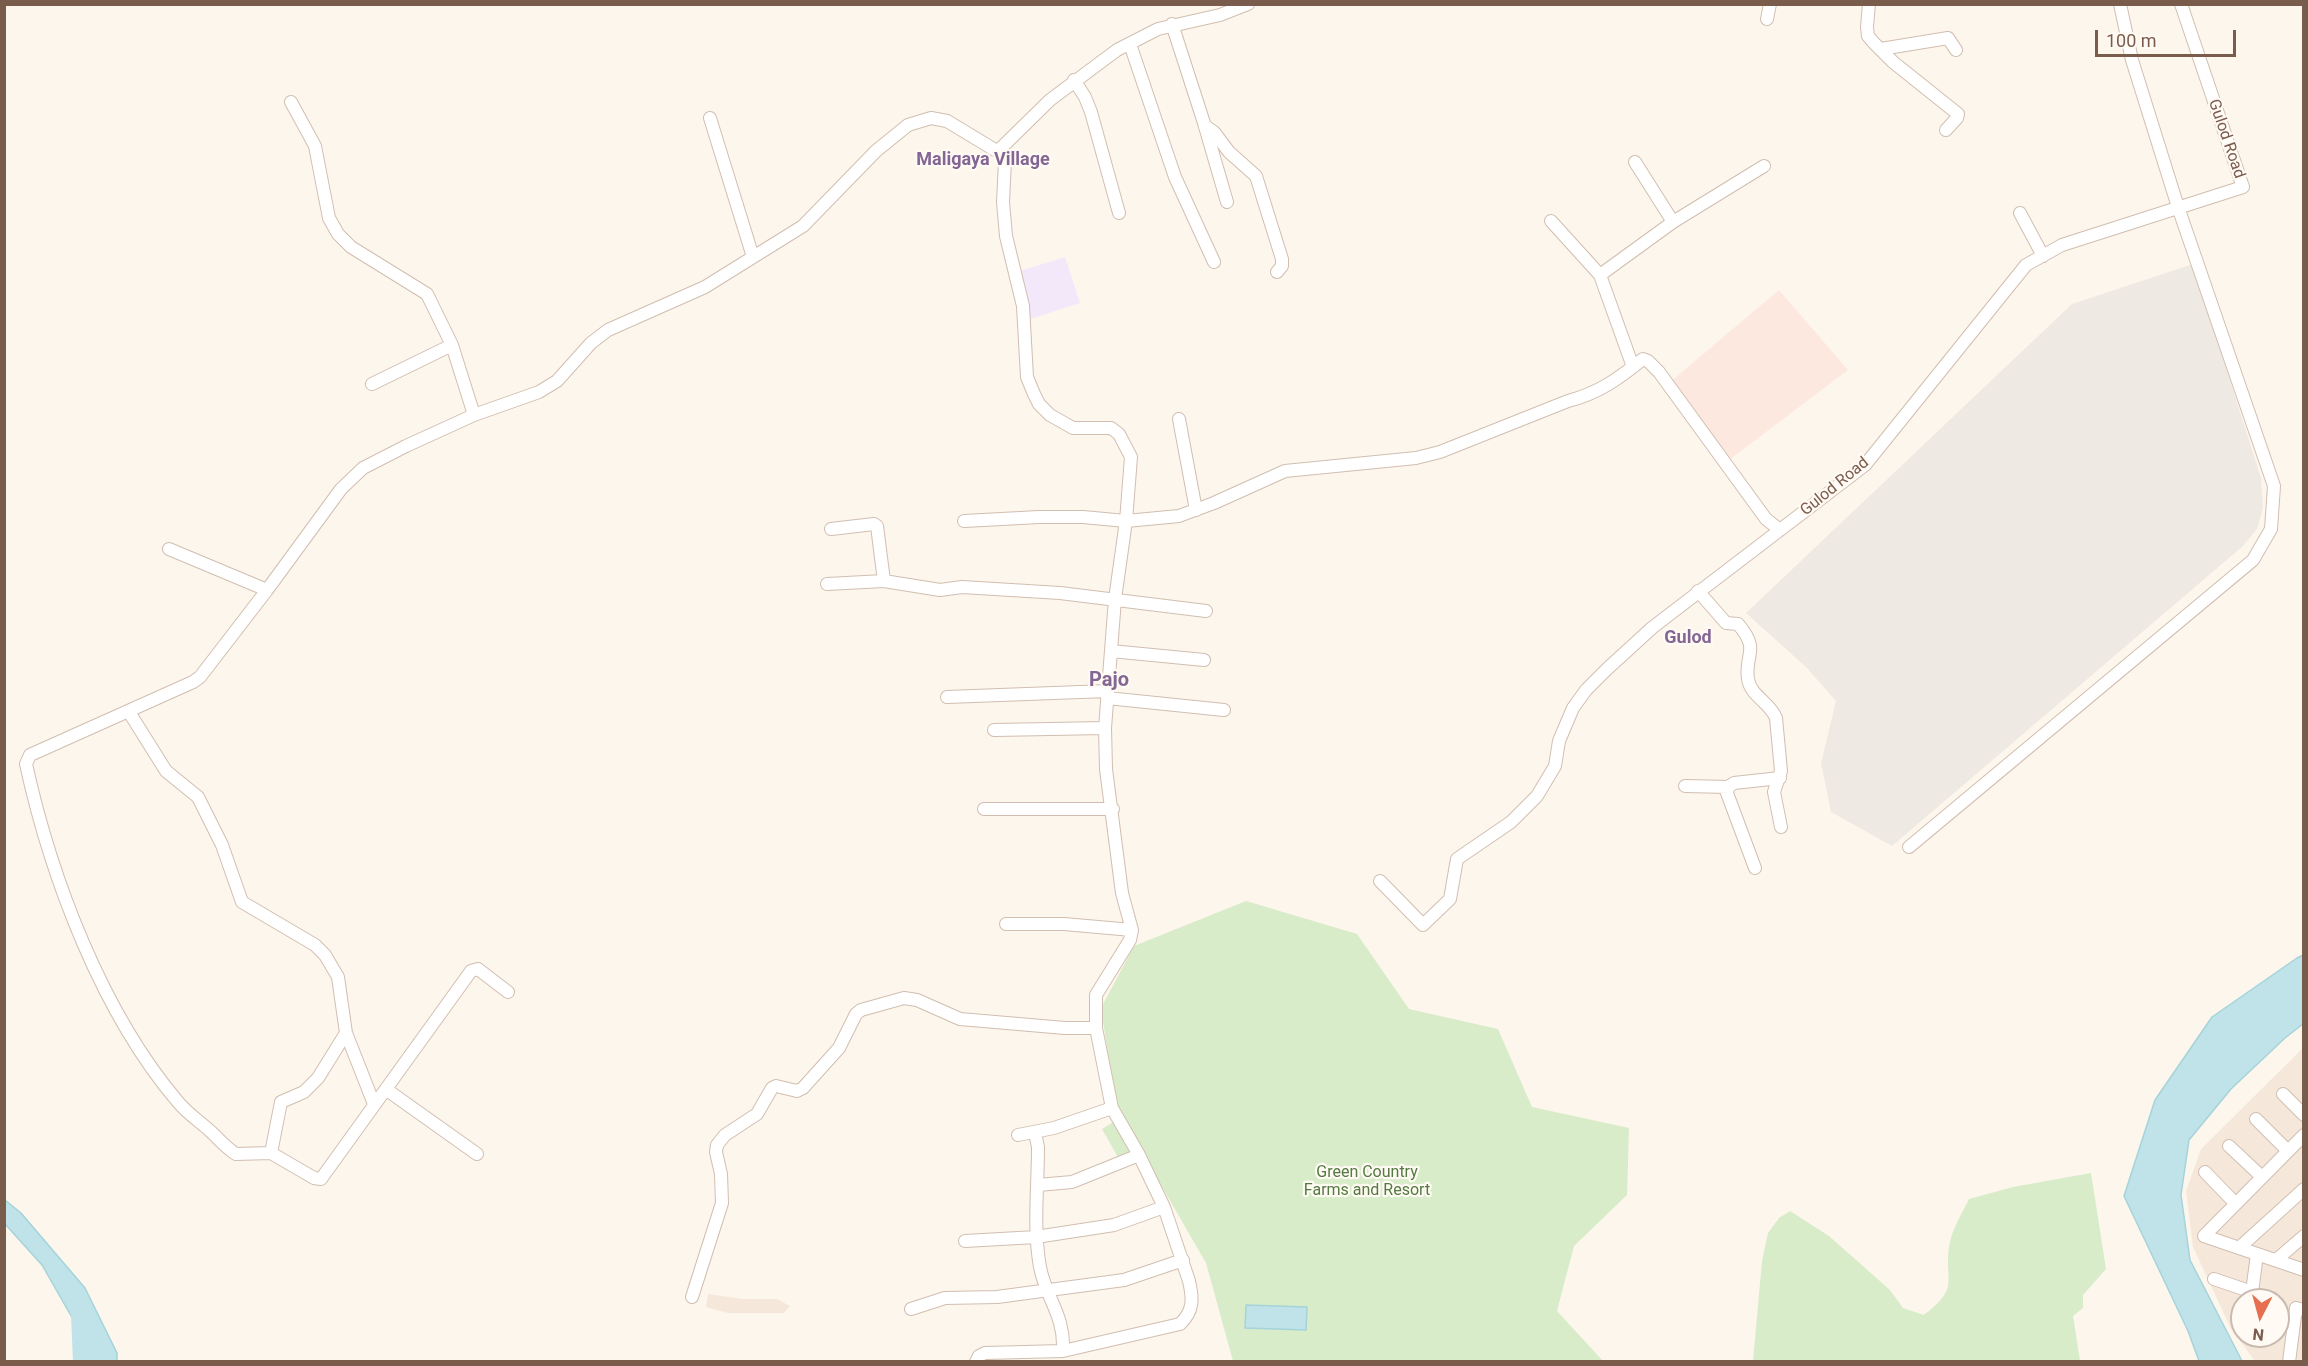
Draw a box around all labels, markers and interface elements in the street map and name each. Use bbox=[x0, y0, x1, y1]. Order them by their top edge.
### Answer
scale bar bbox=[2098, 18, 2239, 56]
text: 100 m bbox=[2106, 30, 2157, 51]
street label: Gulod Road bbox=[2204, 97, 2248, 181]
district label: Maligaya Village bbox=[916, 149, 1050, 171]
street label: Gulod Road bbox=[1797, 454, 1873, 520]
district label: Gulod bbox=[1664, 627, 1712, 649]
district label: Pajo bbox=[1089, 669, 1129, 693]
park label: Green Country Farms and Resort bbox=[1304, 1163, 1430, 1201]
north arrow bbox=[2230, 1288, 2290, 1348]
text: N bbox=[2252, 1324, 2265, 1344]

